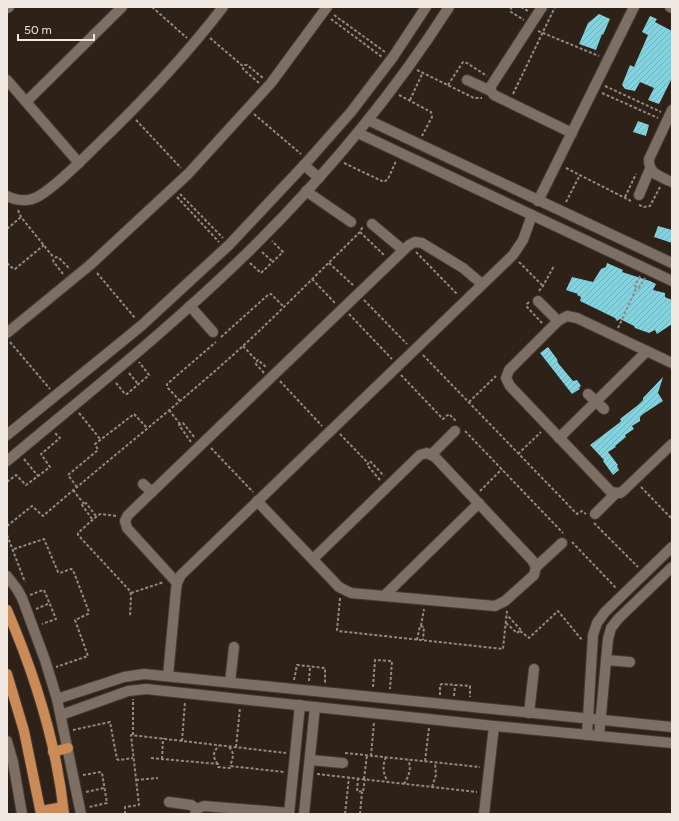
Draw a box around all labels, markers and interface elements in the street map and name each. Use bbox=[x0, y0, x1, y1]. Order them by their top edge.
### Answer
scale bar bbox=[18, 16, 94, 42]
text: 50 m bbox=[24, 23, 52, 37]

